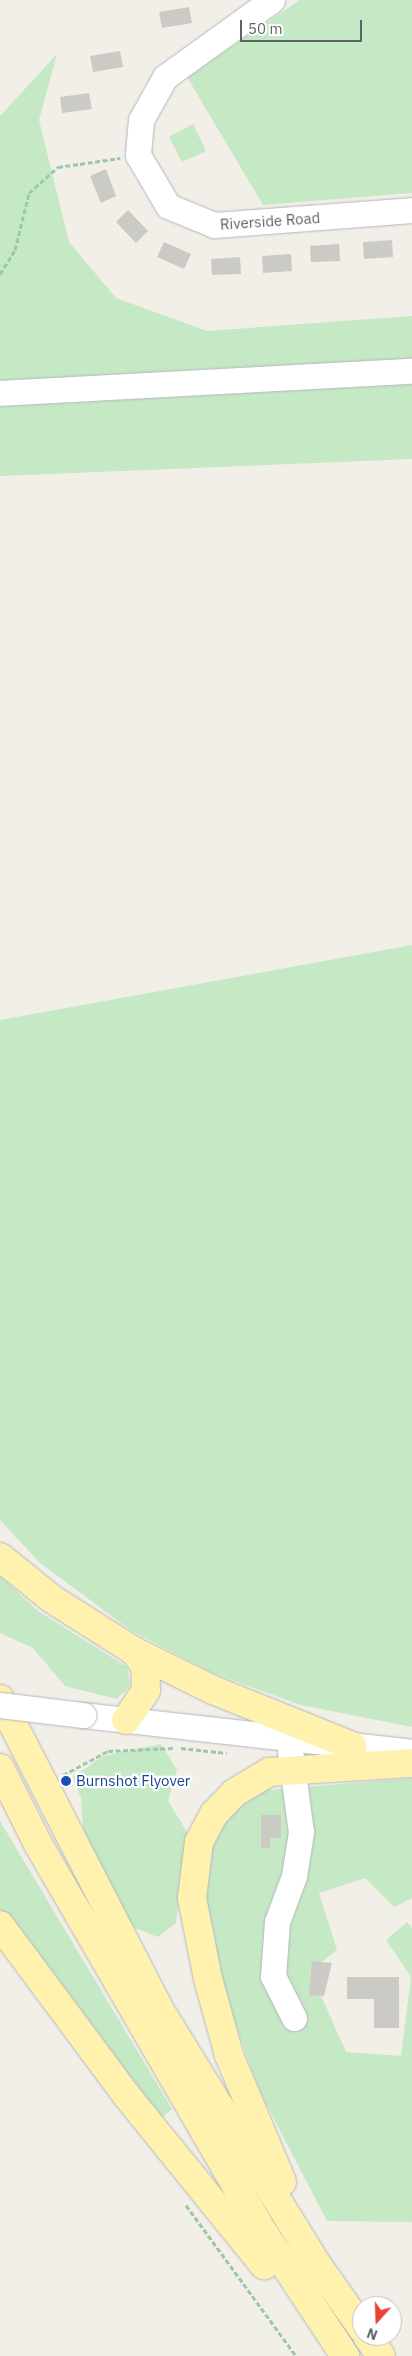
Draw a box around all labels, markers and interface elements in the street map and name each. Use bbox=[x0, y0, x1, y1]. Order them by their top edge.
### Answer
scale bar bbox=[242, 10, 364, 42]
text: 50 m bbox=[248, 19, 283, 38]
street label: Riverside Road bbox=[219, 209, 321, 233]
place label: Burnshot Flyover bbox=[76, 1772, 190, 1790]
marker: Burnshot Flyover bbox=[60, 1775, 72, 1787]
north arrow bbox=[352, 2296, 402, 2346]
text: N bbox=[364, 2324, 380, 2344]

